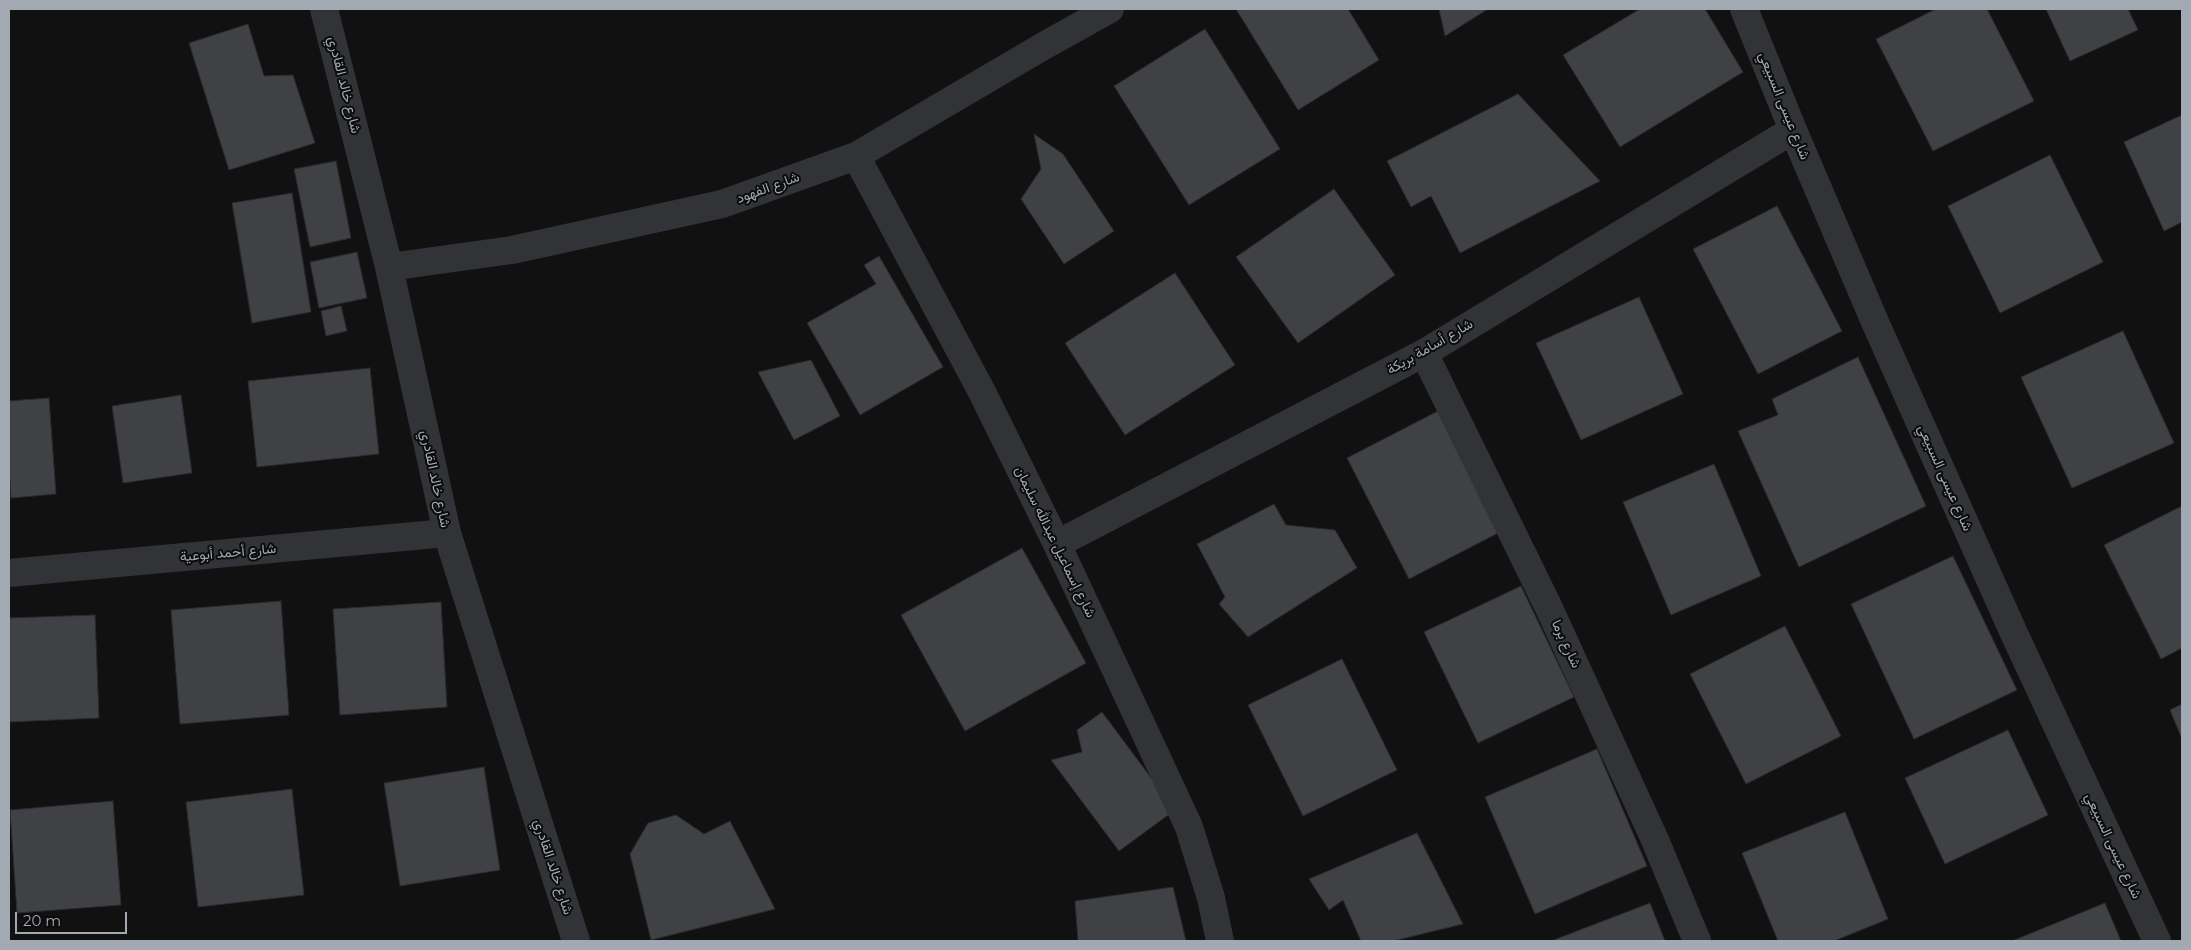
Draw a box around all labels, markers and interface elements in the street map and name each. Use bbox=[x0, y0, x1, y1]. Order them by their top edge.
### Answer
street label: شارع خالد القادري bbox=[324, 35, 364, 135]
street label: شارع عيسى السبيعي bbox=[1755, 50, 1813, 162]
street label: شارع الفهود bbox=[734, 169, 802, 207]
street label: شارع أسامة بريكة bbox=[1384, 316, 1476, 378]
street label: شارع عيسى السبيعي bbox=[1914, 422, 1976, 534]
street label: شارع خالد القادري bbox=[416, 429, 454, 529]
street label: شارع إسماعيل عبدالله سليمان bbox=[1011, 464, 1099, 620]
street label: شارع أحمد أبوعية bbox=[179, 540, 277, 566]
street label: شارع برما bbox=[1548, 617, 1584, 671]
street label: شارع عيسى السبيعي bbox=[2081, 790, 2145, 902]
street label: شارع خالد القادري bbox=[530, 817, 576, 917]
scale bar bbox=[18, 902, 130, 934]
text: 20 m bbox=[23, 911, 61, 930]

